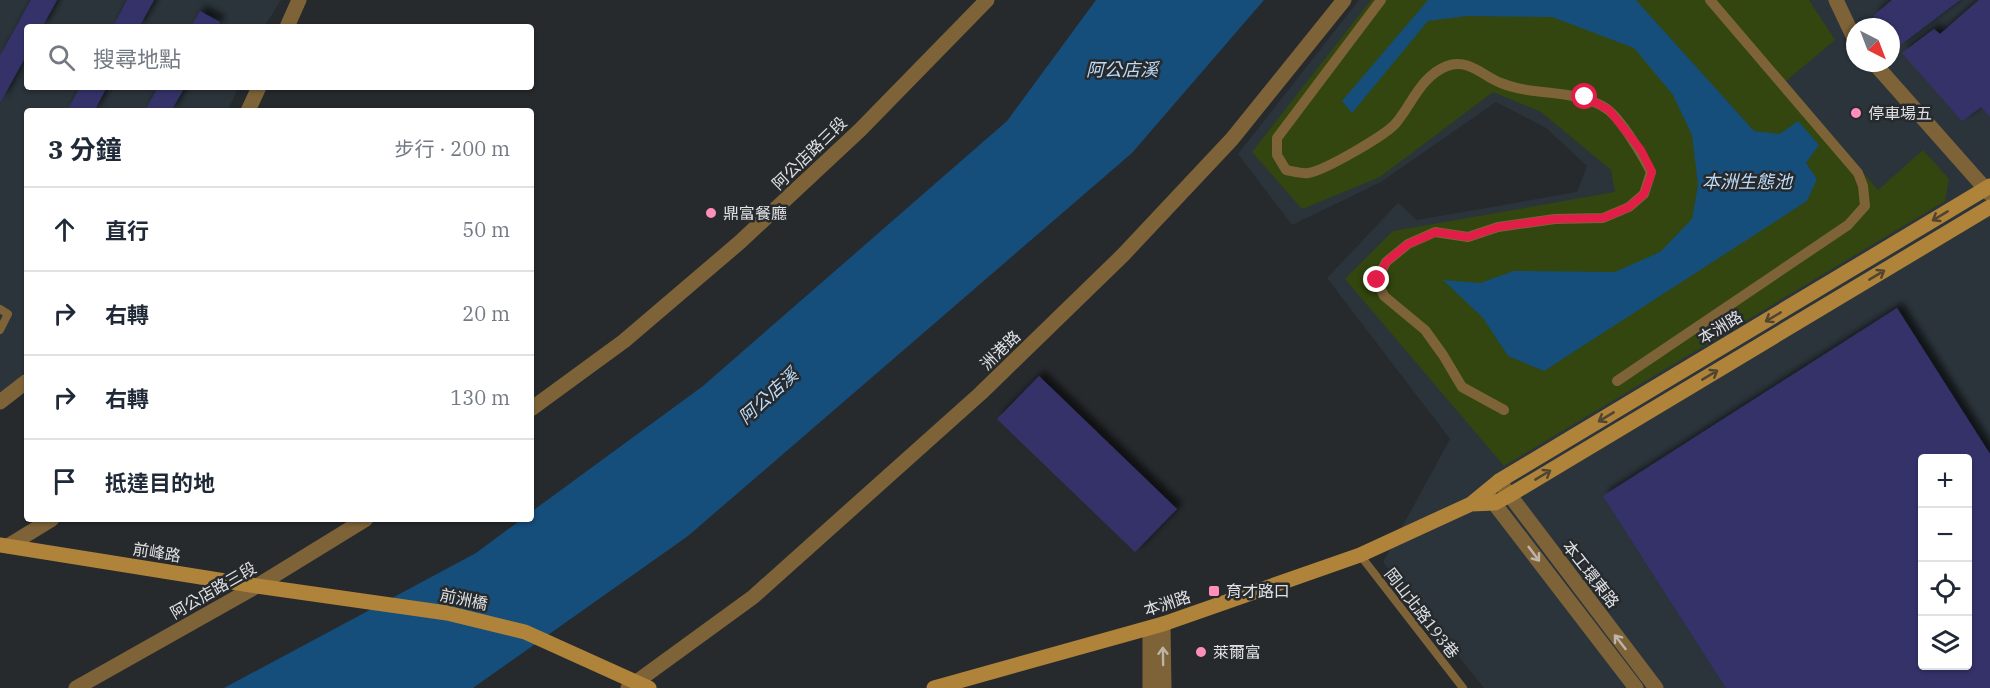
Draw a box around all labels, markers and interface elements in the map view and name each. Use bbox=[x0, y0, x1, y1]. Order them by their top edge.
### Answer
north arrow bbox=[1846, 18, 1900, 72]
search box bbox=[24, 24, 534, 90]
icon: search bbox=[45, 41, 78, 74]
text: 搜尋地點 bbox=[93, 44, 181, 73]
water label: 阿公店溪 bbox=[1086, 58, 1161, 81]
route start bbox=[1571, 83, 1597, 109]
place label: 停車場五 bbox=[1868, 103, 1932, 123]
marker: 停車場五 bbox=[1849, 106, 1863, 120]
street label: 阿公店路三段 bbox=[768, 112, 850, 194]
text: 3 分鐘 bbox=[48, 132, 122, 166]
text: 步行 · 200 m bbox=[395, 135, 510, 162]
water label: 本洲生態池 bbox=[1702, 170, 1794, 193]
place label: 鼎富餐廳 bbox=[723, 203, 787, 223]
marker: 鼎富餐廳 bbox=[704, 206, 718, 220]
one-way arrow bbox=[1932, 211, 1949, 223]
icon: ahead bbox=[48, 213, 81, 246]
text: 直行 bbox=[105, 216, 149, 245]
text: 50 m bbox=[462, 216, 510, 243]
route end bbox=[1363, 266, 1389, 292]
one-way arrow bbox=[1868, 268, 1885, 280]
icon: right bbox=[48, 297, 81, 330]
text: 右轉 bbox=[105, 300, 149, 329]
text: 20 m bbox=[462, 300, 510, 327]
street label: 本洲路 bbox=[1694, 306, 1746, 348]
one-way arrow bbox=[1765, 311, 1782, 323]
street label: 洲港路 bbox=[976, 326, 1024, 374]
water label: 阿公店溪 bbox=[734, 361, 805, 429]
one-way arrow bbox=[1701, 368, 1718, 380]
icon: right bbox=[48, 381, 81, 414]
text: 右轉 bbox=[105, 384, 149, 413]
text: 130 m bbox=[450, 384, 510, 411]
one-way arrow bbox=[1598, 411, 1615, 423]
map controls bbox=[1918, 454, 1972, 670]
button: + bbox=[1918, 454, 1972, 508]
icon: arrive bbox=[48, 465, 81, 498]
text: 抵達目的地 bbox=[105, 468, 215, 497]
one-way arrow bbox=[1534, 469, 1551, 481]
button: − bbox=[1918, 508, 1972, 562]
street label: 本工環東路 bbox=[1558, 536, 1624, 612]
street label: 前峰路 bbox=[132, 538, 182, 566]
one-way arrow bbox=[1527, 546, 1540, 562]
street label: 阿公店路三段 bbox=[166, 557, 260, 623]
button: locate bbox=[1918, 562, 1972, 616]
street label: 岡山北路193巷 bbox=[1381, 564, 1463, 662]
place label: 育才路口 bbox=[1226, 581, 1290, 601]
street label: 前洲橋 bbox=[438, 584, 490, 614]
marker: 育才路口 bbox=[1207, 584, 1221, 598]
street label: 本洲路 bbox=[1141, 586, 1193, 620]
button: layers bbox=[1918, 616, 1972, 670]
one-way arrow bbox=[1614, 634, 1626, 650]
place label: 萊爾富 bbox=[1213, 642, 1261, 662]
marker: 萊爾富 bbox=[1194, 645, 1208, 659]
one-way arrow bbox=[1158, 646, 1169, 666]

